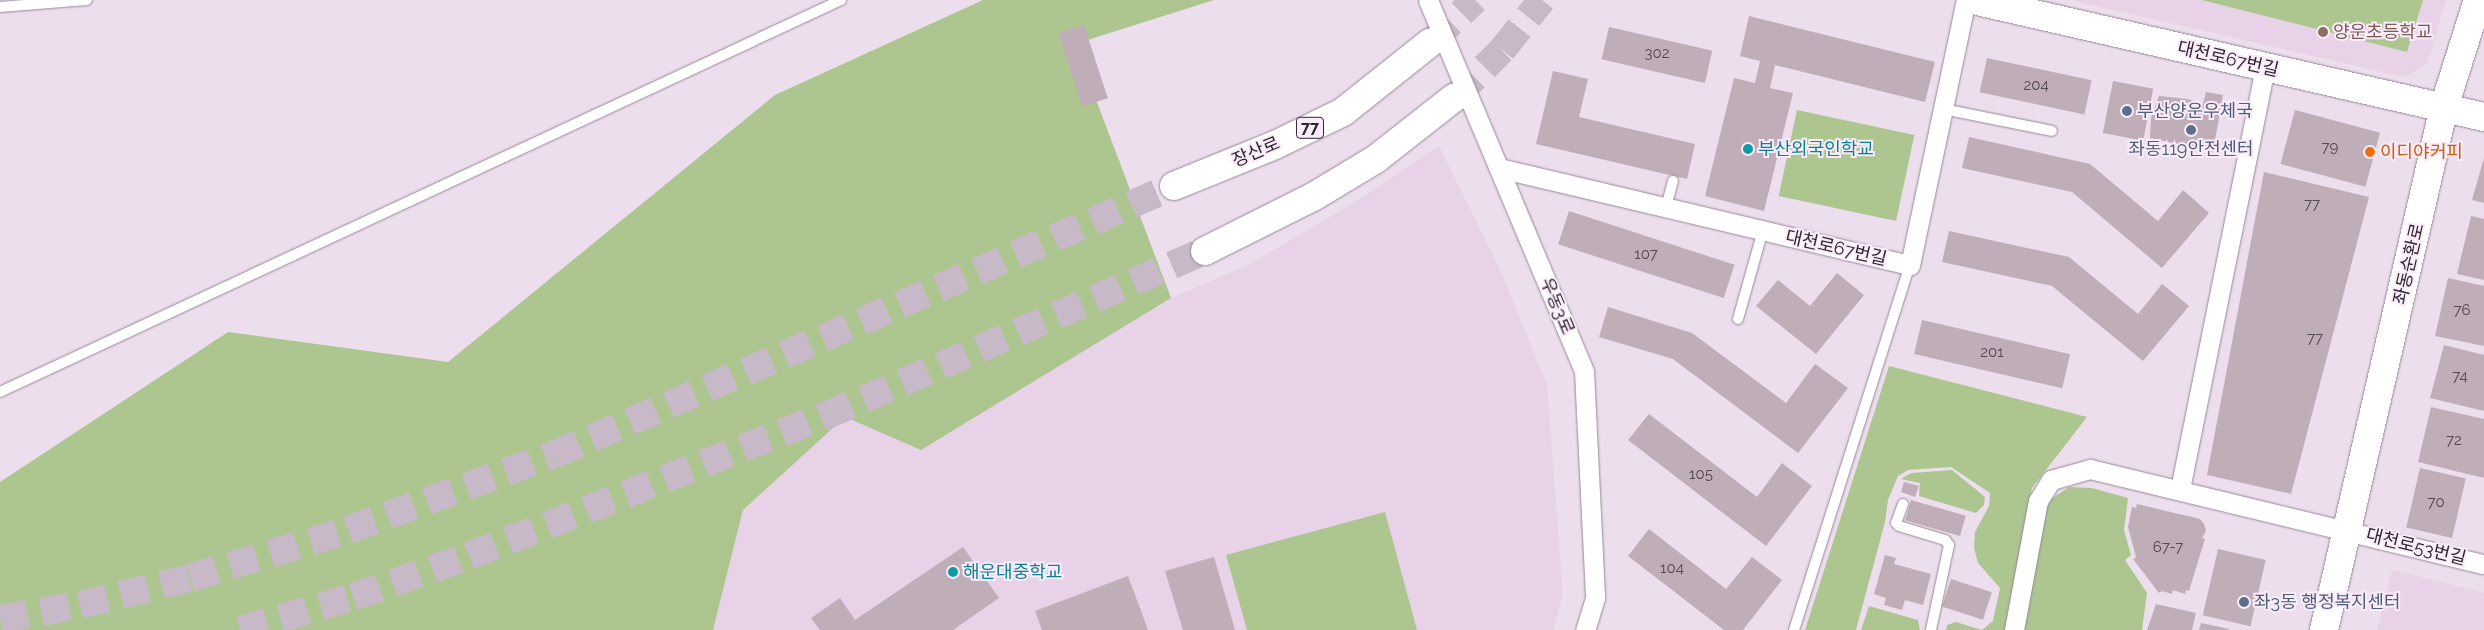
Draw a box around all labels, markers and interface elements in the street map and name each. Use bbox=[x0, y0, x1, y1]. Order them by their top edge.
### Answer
place label: 양운초등학교 bbox=[2333, 21, 2432, 43]
marker: 양운초등학교 bbox=[2317, 26, 2329, 38]
street label: 대천로67번길 bbox=[2175, 37, 2281, 81]
house number: 302 bbox=[1644, 45, 1670, 63]
house number: 204 bbox=[2023, 77, 2049, 95]
place label: 부산양운우체국 bbox=[2137, 100, 2253, 122]
marker: 부산양운우체국 bbox=[2121, 105, 2133, 117]
road number: 77 bbox=[1295, 115, 1325, 142]
marker: 좌동119안전센터 bbox=[2185, 124, 2197, 136]
street label: 장산로 bbox=[1229, 132, 1283, 172]
place label: 부산외국인학교 bbox=[1758, 138, 1874, 160]
place label: 좌동119안전센터 bbox=[2128, 138, 2254, 160]
house number: 79 bbox=[2322, 139, 2338, 157]
place label: 이디야커피 bbox=[2380, 141, 2463, 163]
marker: 부산외국인학교 bbox=[1742, 143, 1754, 155]
marker: 이디야커피 bbox=[2364, 146, 2376, 158]
house number: 77 bbox=[2304, 196, 2320, 214]
street label: 좌동순환로 bbox=[2389, 221, 2429, 307]
street label: 대천로67번길 bbox=[1783, 226, 1889, 270]
house number: 107 bbox=[1634, 246, 1658, 264]
street label: 우동3로 bbox=[1535, 274, 1579, 338]
house number: 76 bbox=[2453, 302, 2471, 320]
house number: 77 bbox=[2307, 330, 2323, 348]
house number: 201 bbox=[1980, 344, 2004, 362]
house number: 74 bbox=[2452, 368, 2468, 386]
house number: 72 bbox=[2446, 432, 2462, 450]
house number: 105 bbox=[1689, 466, 1713, 484]
house number: 70 bbox=[2427, 494, 2445, 512]
street label: 대천로53번길 bbox=[2364, 524, 2468, 570]
house number: 67-7 bbox=[2153, 539, 2183, 557]
house number: 104 bbox=[1660, 560, 1684, 578]
place label: 해운대중학교 bbox=[963, 561, 1062, 583]
marker: 해운대중학교 bbox=[947, 566, 959, 578]
place label: 좌3동 행정복지센터 bbox=[2254, 591, 2401, 613]
marker: 좌3동 행정복지센터 bbox=[2238, 596, 2250, 608]

